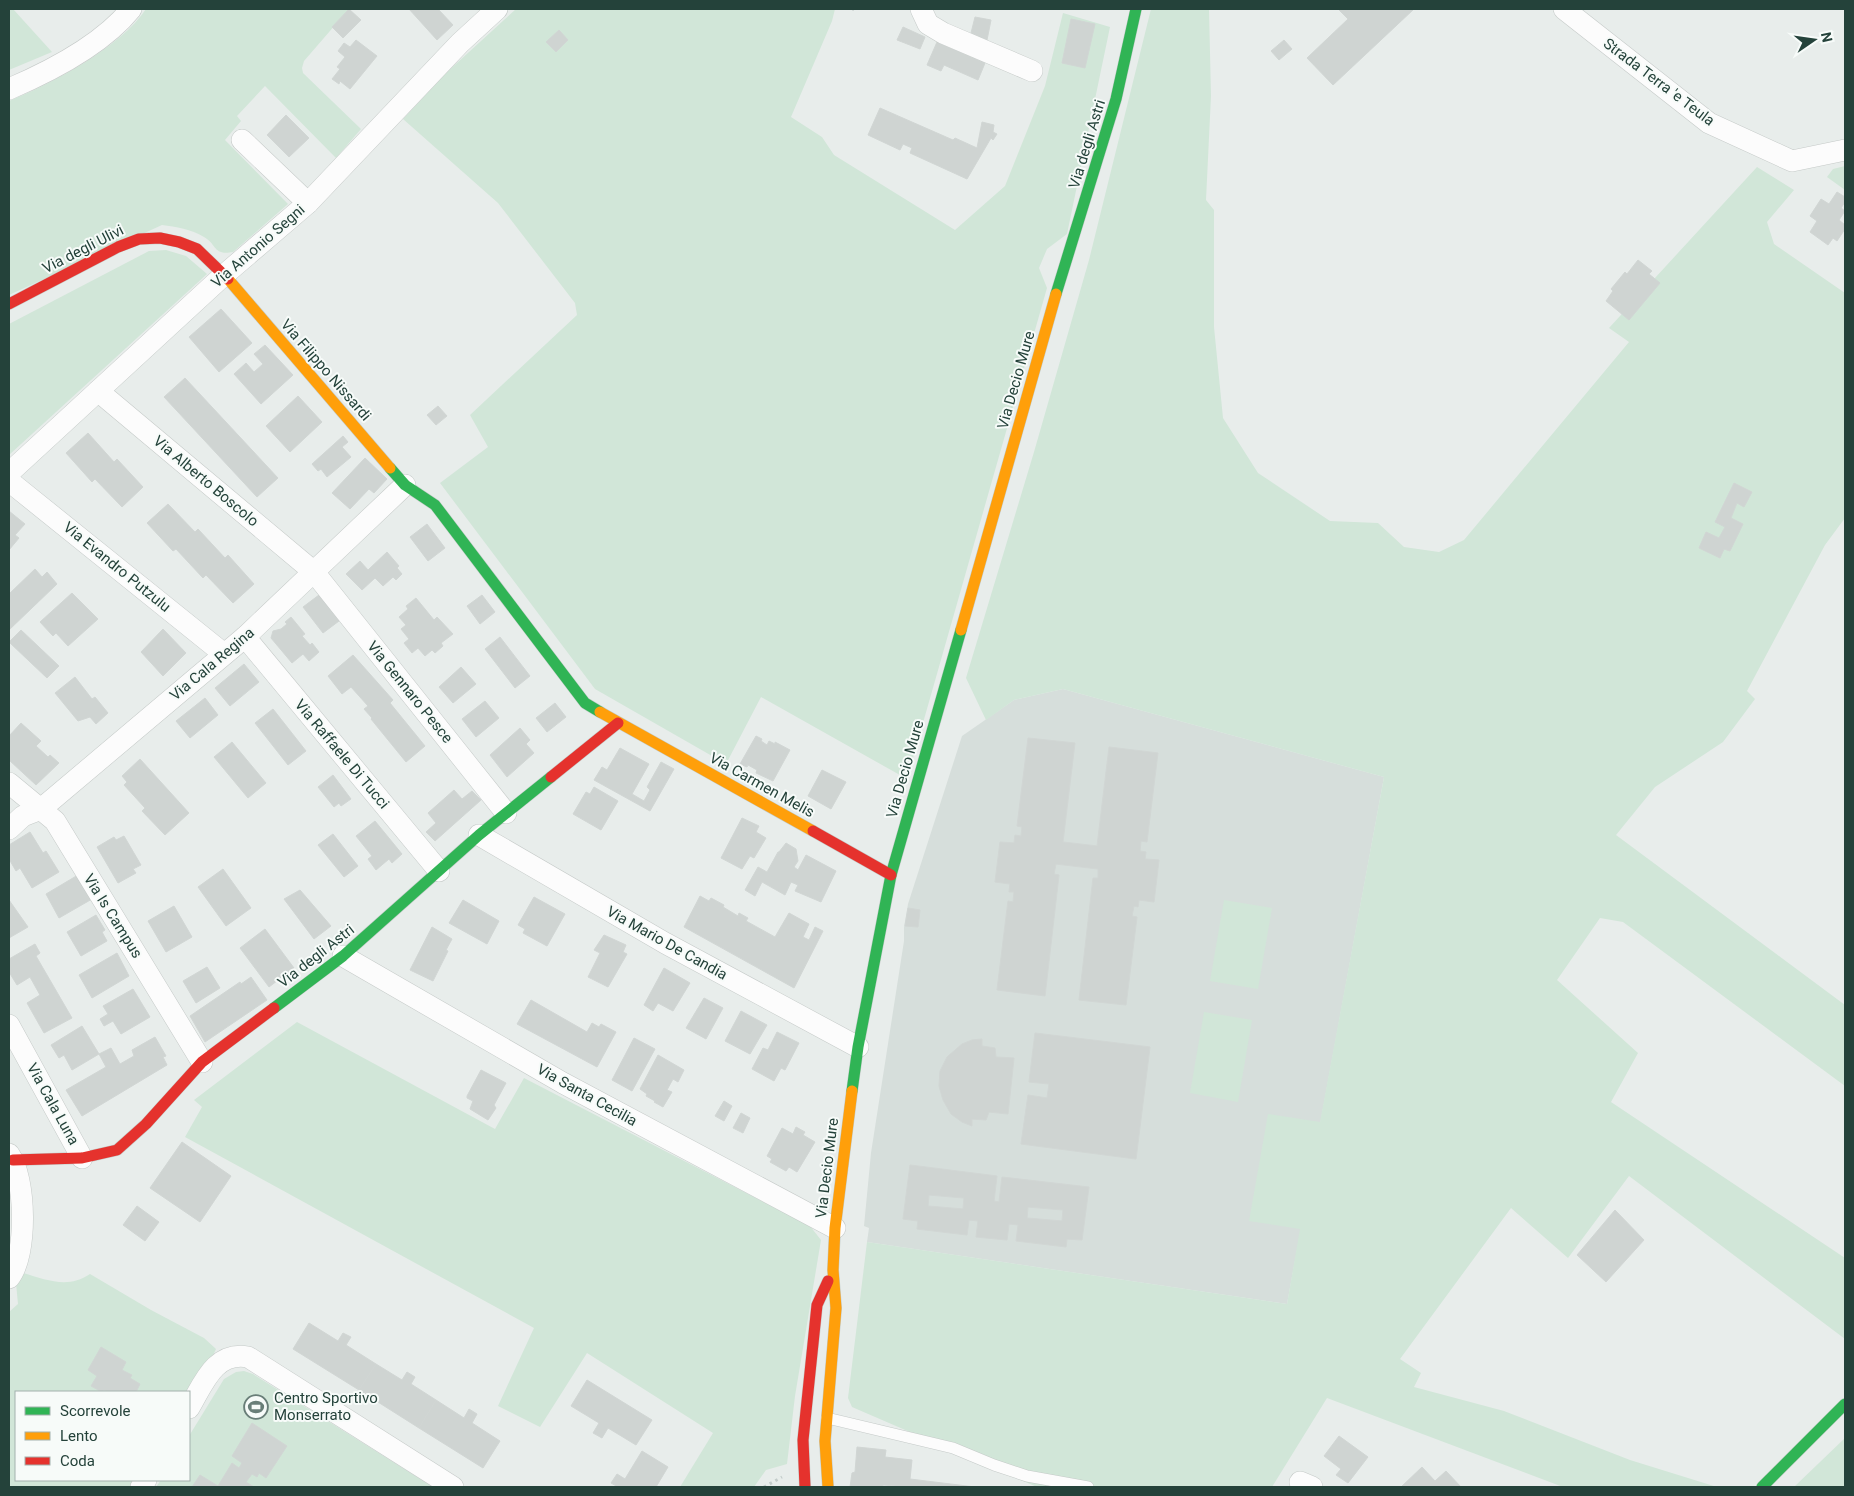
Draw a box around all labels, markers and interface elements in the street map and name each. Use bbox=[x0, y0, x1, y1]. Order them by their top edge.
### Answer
north arrow bbox=[1789, 15, 1839, 65]
text: N bbox=[1818, 30, 1836, 44]
street label: Strada Terra 'e Teula bbox=[1600, 34, 1718, 130]
street label: Via degli Astri bbox=[1065, 97, 1109, 191]
street label: Via Antonio Segni bbox=[208, 201, 308, 291]
street label: Via degli Ulivi bbox=[39, 221, 127, 277]
street label: Via Filippo Nissardi bbox=[277, 316, 375, 424]
street label: Via Decio Mure bbox=[993, 329, 1039, 431]
street label: Via Alberto Boscolo bbox=[150, 432, 262, 530]
street label: Via Evandro Putzulu bbox=[60, 518, 174, 616]
street label: Via Cala Regina bbox=[166, 624, 258, 704]
street label: Via Gennaro Pesce bbox=[363, 637, 457, 747]
street label: Via Raffaele Di Tucci bbox=[291, 696, 393, 812]
street label: Via Decio Mure bbox=[882, 718, 928, 820]
street label: Via Carmen Melis bbox=[706, 749, 818, 821]
street label: Via Is Campus bbox=[80, 870, 146, 962]
street label: Via Mario De Candia bbox=[603, 902, 731, 984]
street label: Via degli Astri bbox=[274, 921, 358, 991]
street label: Via Cala Luna bbox=[23, 1060, 83, 1148]
street label: Via Santa Cecilia bbox=[534, 1060, 640, 1130]
street label: Via Decio Mure bbox=[812, 1117, 842, 1219]
place label: Centro Sportivo Monserrato bbox=[274, 1389, 378, 1424]
legend bbox=[15, 1391, 190, 1481]
sports icon: Centro Sportivo Monserrato bbox=[243, 1394, 269, 1420]
text: Scorrevole bbox=[60, 1402, 131, 1420]
text: Lento bbox=[60, 1427, 98, 1445]
text: Coda bbox=[60, 1452, 95, 1470]

